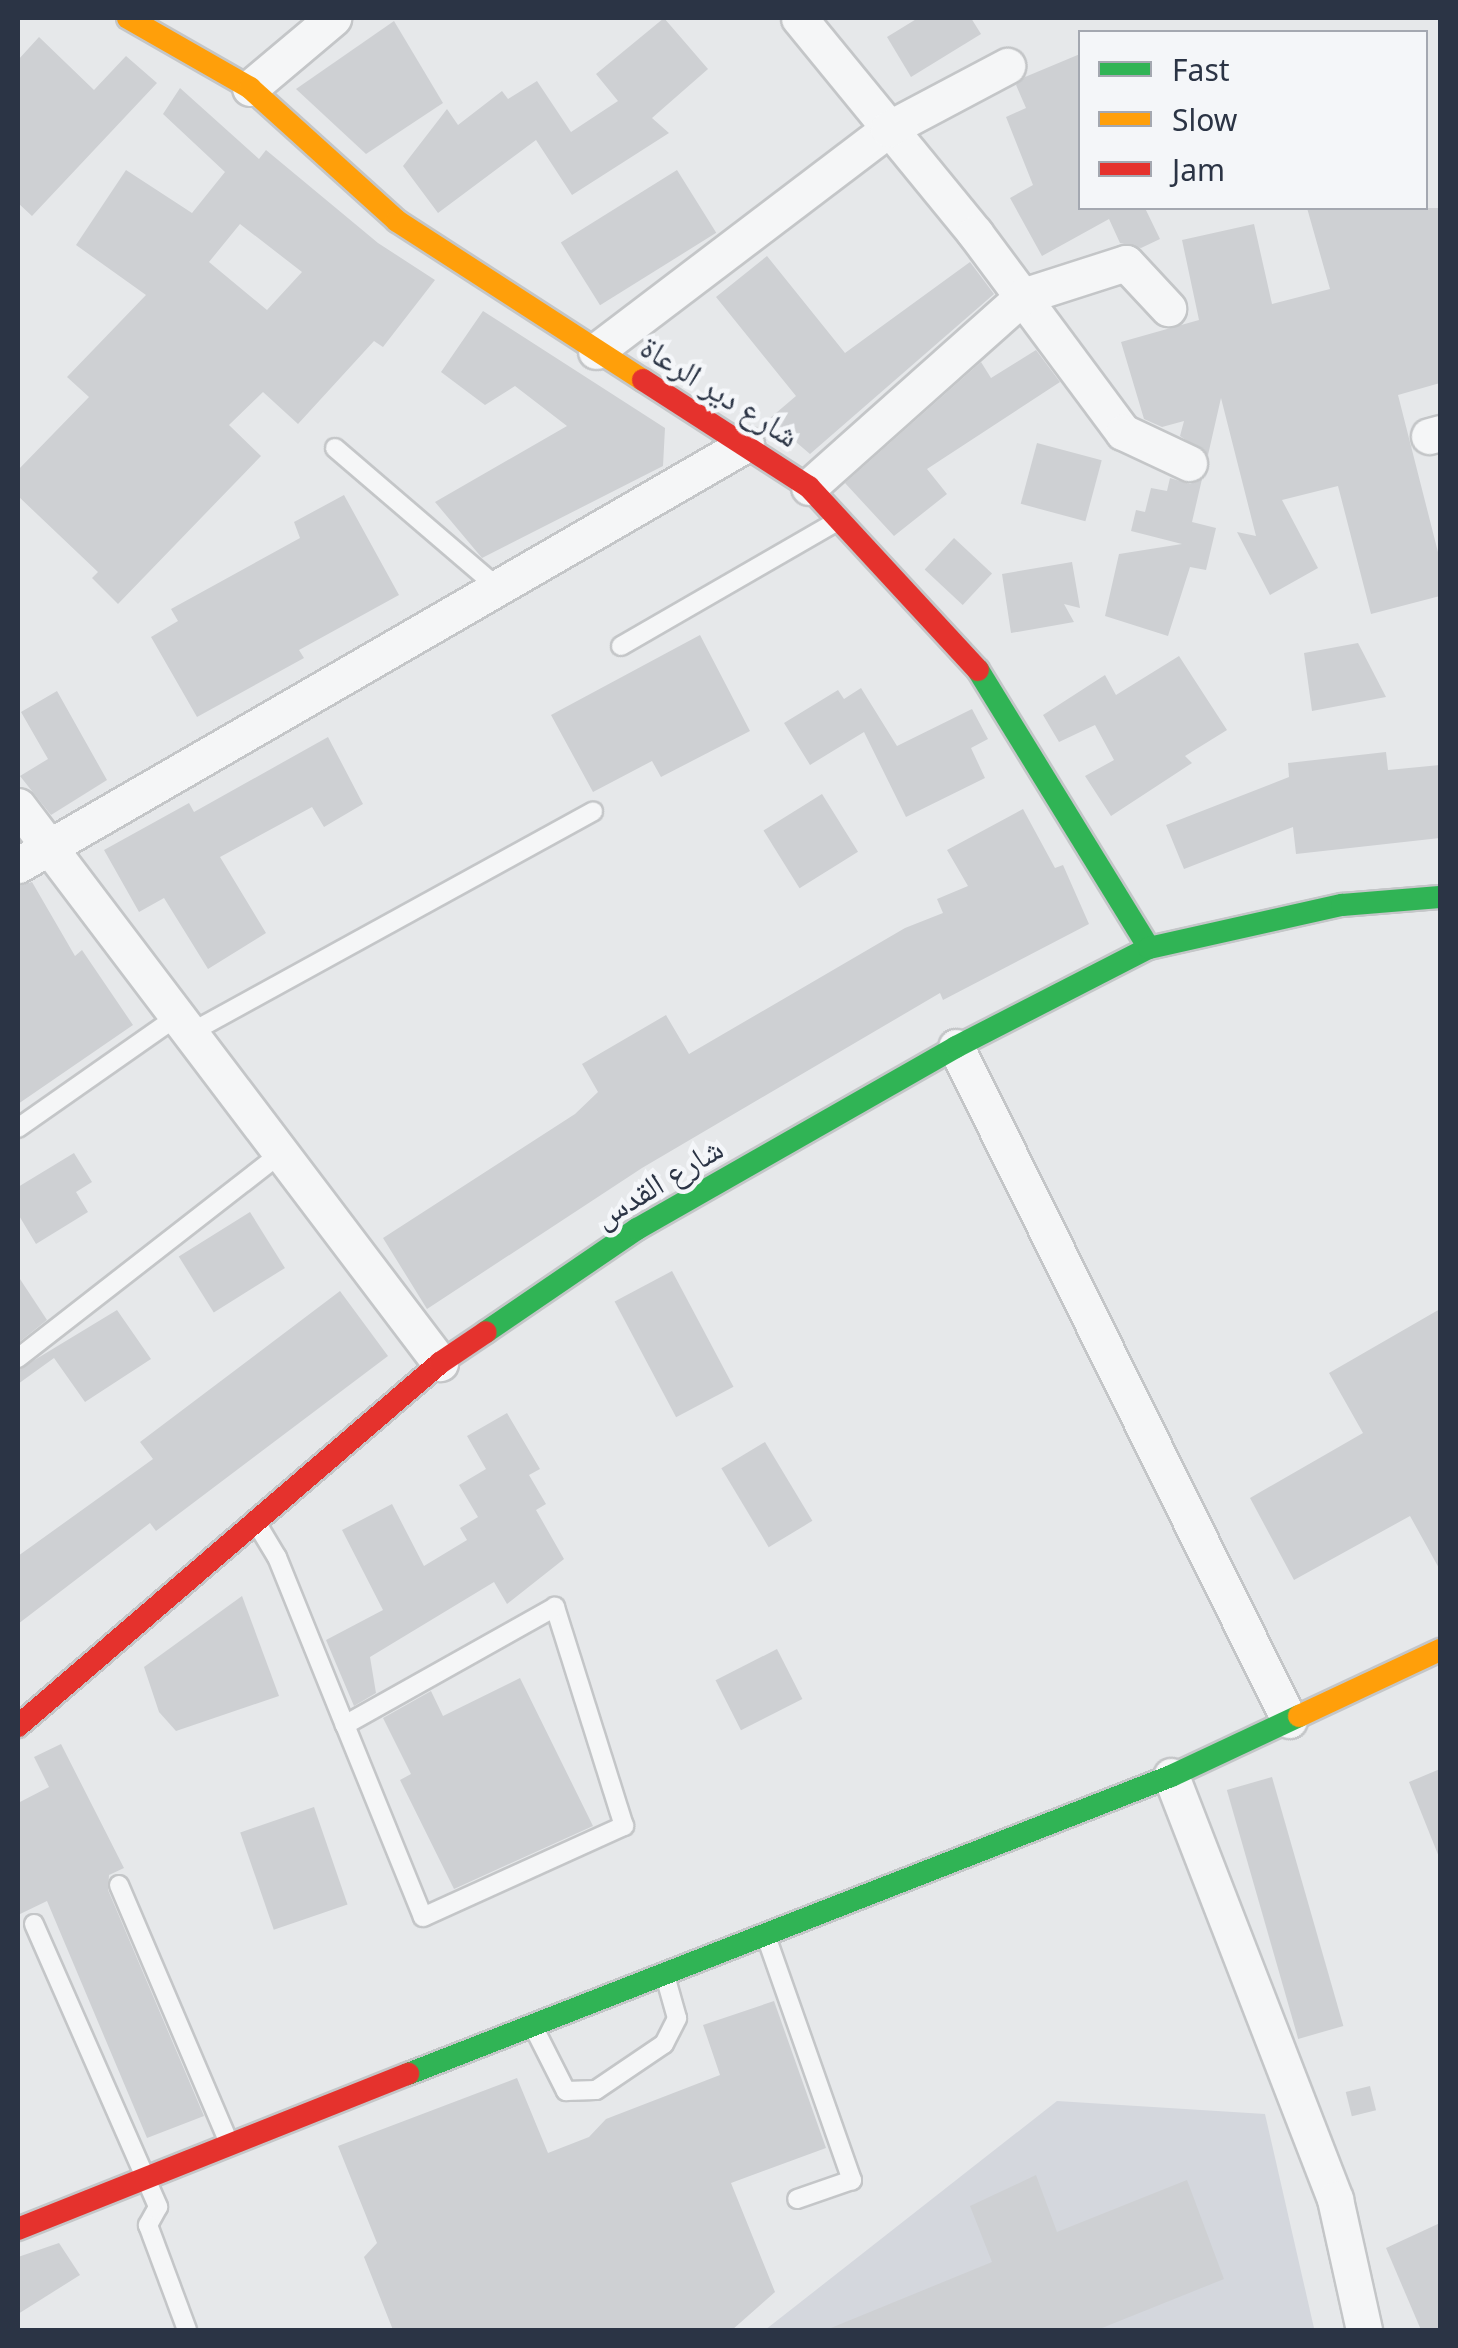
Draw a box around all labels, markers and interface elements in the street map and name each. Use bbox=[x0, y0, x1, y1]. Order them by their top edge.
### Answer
legend bbox=[1078, 30, 1428, 210]
text: Fast bbox=[1172, 49, 1230, 90]
text: Slow bbox=[1172, 99, 1237, 140]
text: Jam bbox=[1172, 149, 1225, 190]
street label: شارع دير الرعاة bbox=[634, 327, 806, 455]
street label: شارع القدس bbox=[587, 1129, 729, 1235]

